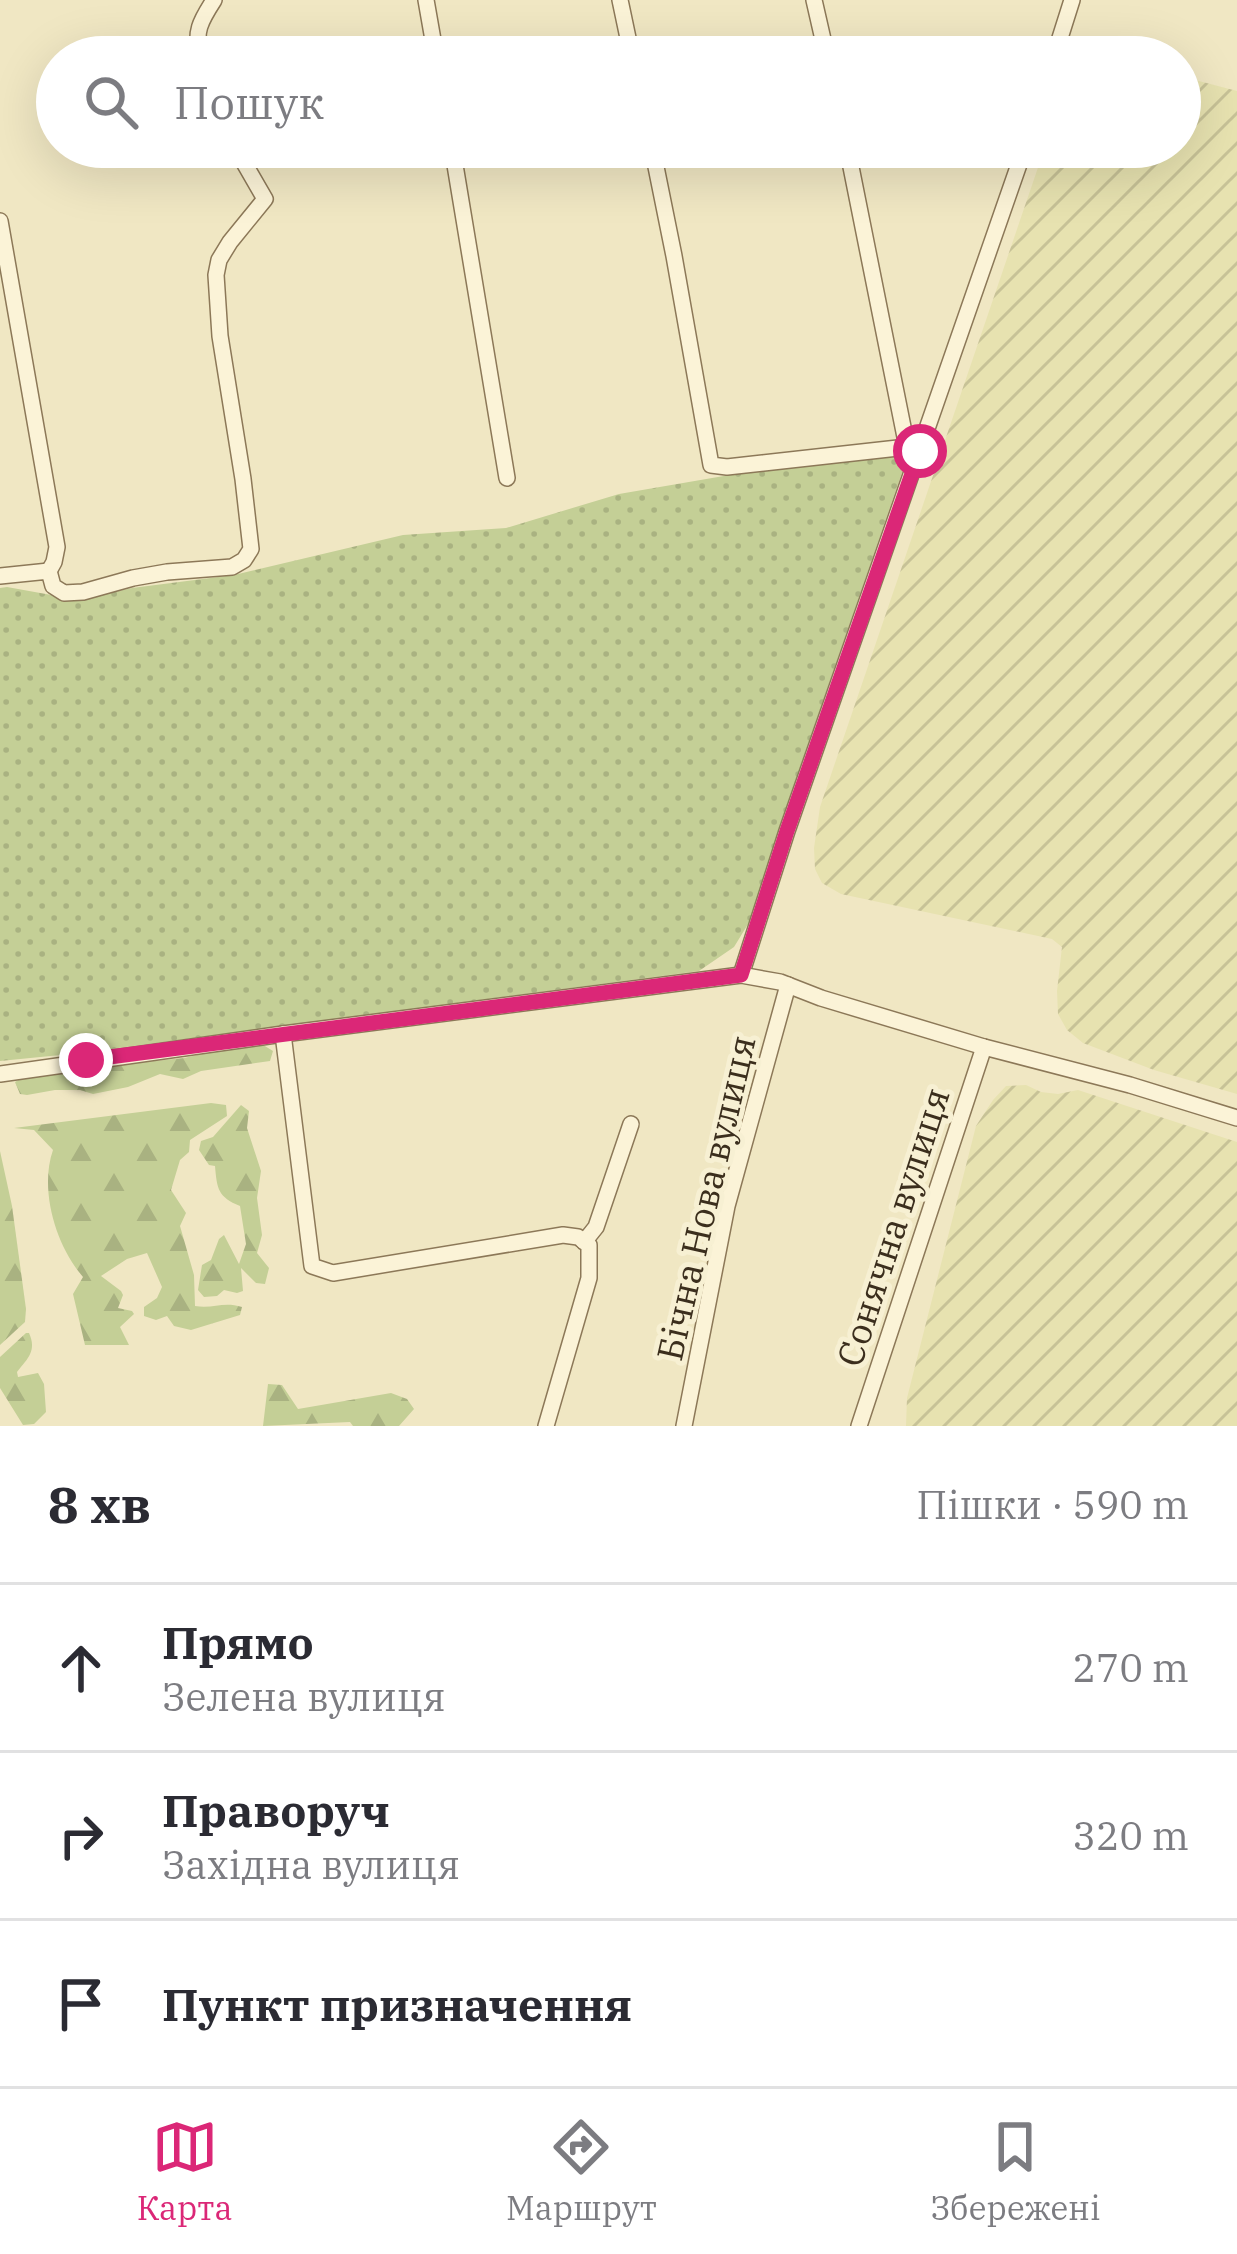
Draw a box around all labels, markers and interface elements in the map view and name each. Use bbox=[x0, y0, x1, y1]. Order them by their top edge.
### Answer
search box bbox=[36, 36, 1201, 168]
icon: search bbox=[78, 69, 144, 135]
text: Пошук bbox=[174, 73, 324, 131]
route start bbox=[893, 424, 947, 478]
street label: Бічна Нова вулиця bbox=[645, 1031, 766, 1365]
route end bbox=[59, 1033, 113, 1087]
street label: Сонячна вулиця bbox=[825, 1082, 960, 1372]
text: 8 хв bbox=[48, 1471, 151, 1537]
text: Пішки · 590 m bbox=[916, 1479, 1189, 1530]
text: Прямо bbox=[162, 1613, 314, 1671]
icon: ahead bbox=[48, 1635, 114, 1701]
text: 270 m bbox=[1073, 1642, 1189, 1693]
text: Зелена вулиця bbox=[162, 1671, 446, 1722]
text: Праворуч bbox=[162, 1781, 390, 1839]
icon: right bbox=[48, 1803, 114, 1869]
text: 320 m bbox=[1073, 1810, 1189, 1861]
text: Західна вулиця bbox=[162, 1839, 460, 1890]
icon: arrive bbox=[48, 1971, 114, 2037]
text: Пункт призначення bbox=[162, 1975, 632, 2033]
tab: Карта bbox=[137, 2114, 233, 2229]
tab: Маршрут bbox=[506, 2114, 657, 2229]
tab: Збережені bbox=[930, 2114, 1100, 2229]

